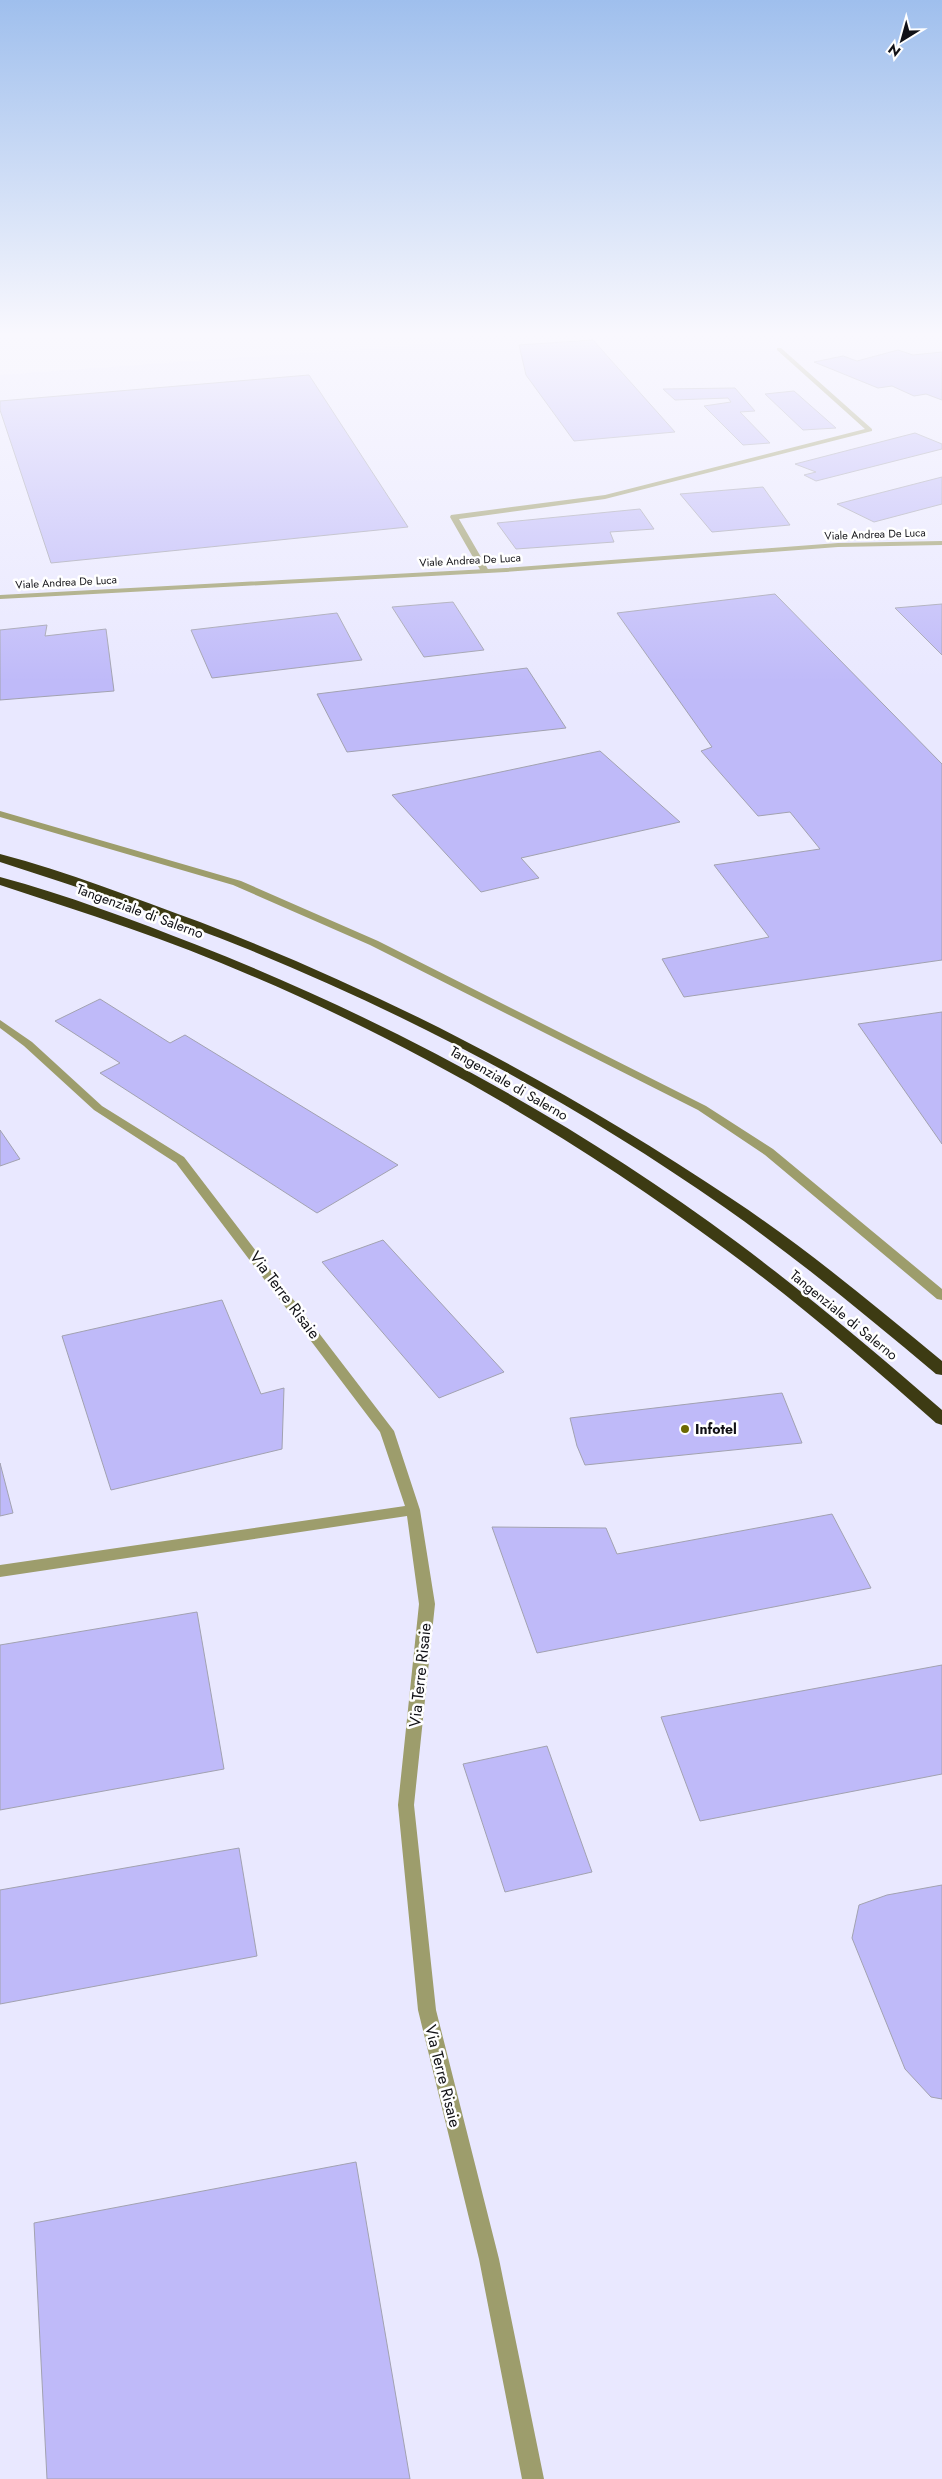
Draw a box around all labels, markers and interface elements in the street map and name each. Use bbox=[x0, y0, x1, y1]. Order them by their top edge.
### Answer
north arrow bbox=[877, 15, 927, 65]
text: N bbox=[884, 39, 905, 62]
street label: Viale Andrea De Luca bbox=[824, 524, 926, 544]
street label: Viale Andrea De Luca bbox=[419, 549, 521, 571]
street label: Viale Andrea De Luca bbox=[15, 571, 117, 593]
street label: Tangenziale di Salerno bbox=[74, 879, 207, 943]
street label: Tangenziale di Salerno bbox=[446, 1041, 572, 1125]
street label: Via Terre Risaie bbox=[244, 1246, 326, 1344]
street label: Tangenziale di Salerno bbox=[786, 1265, 902, 1365]
place label: Infotel bbox=[695, 1419, 737, 1439]
marker: Infotel bbox=[679, 1423, 691, 1435]
street label: Via Terre Risaie bbox=[403, 1622, 437, 1728]
street label: Via Terre Risaie bbox=[419, 2022, 467, 2130]

